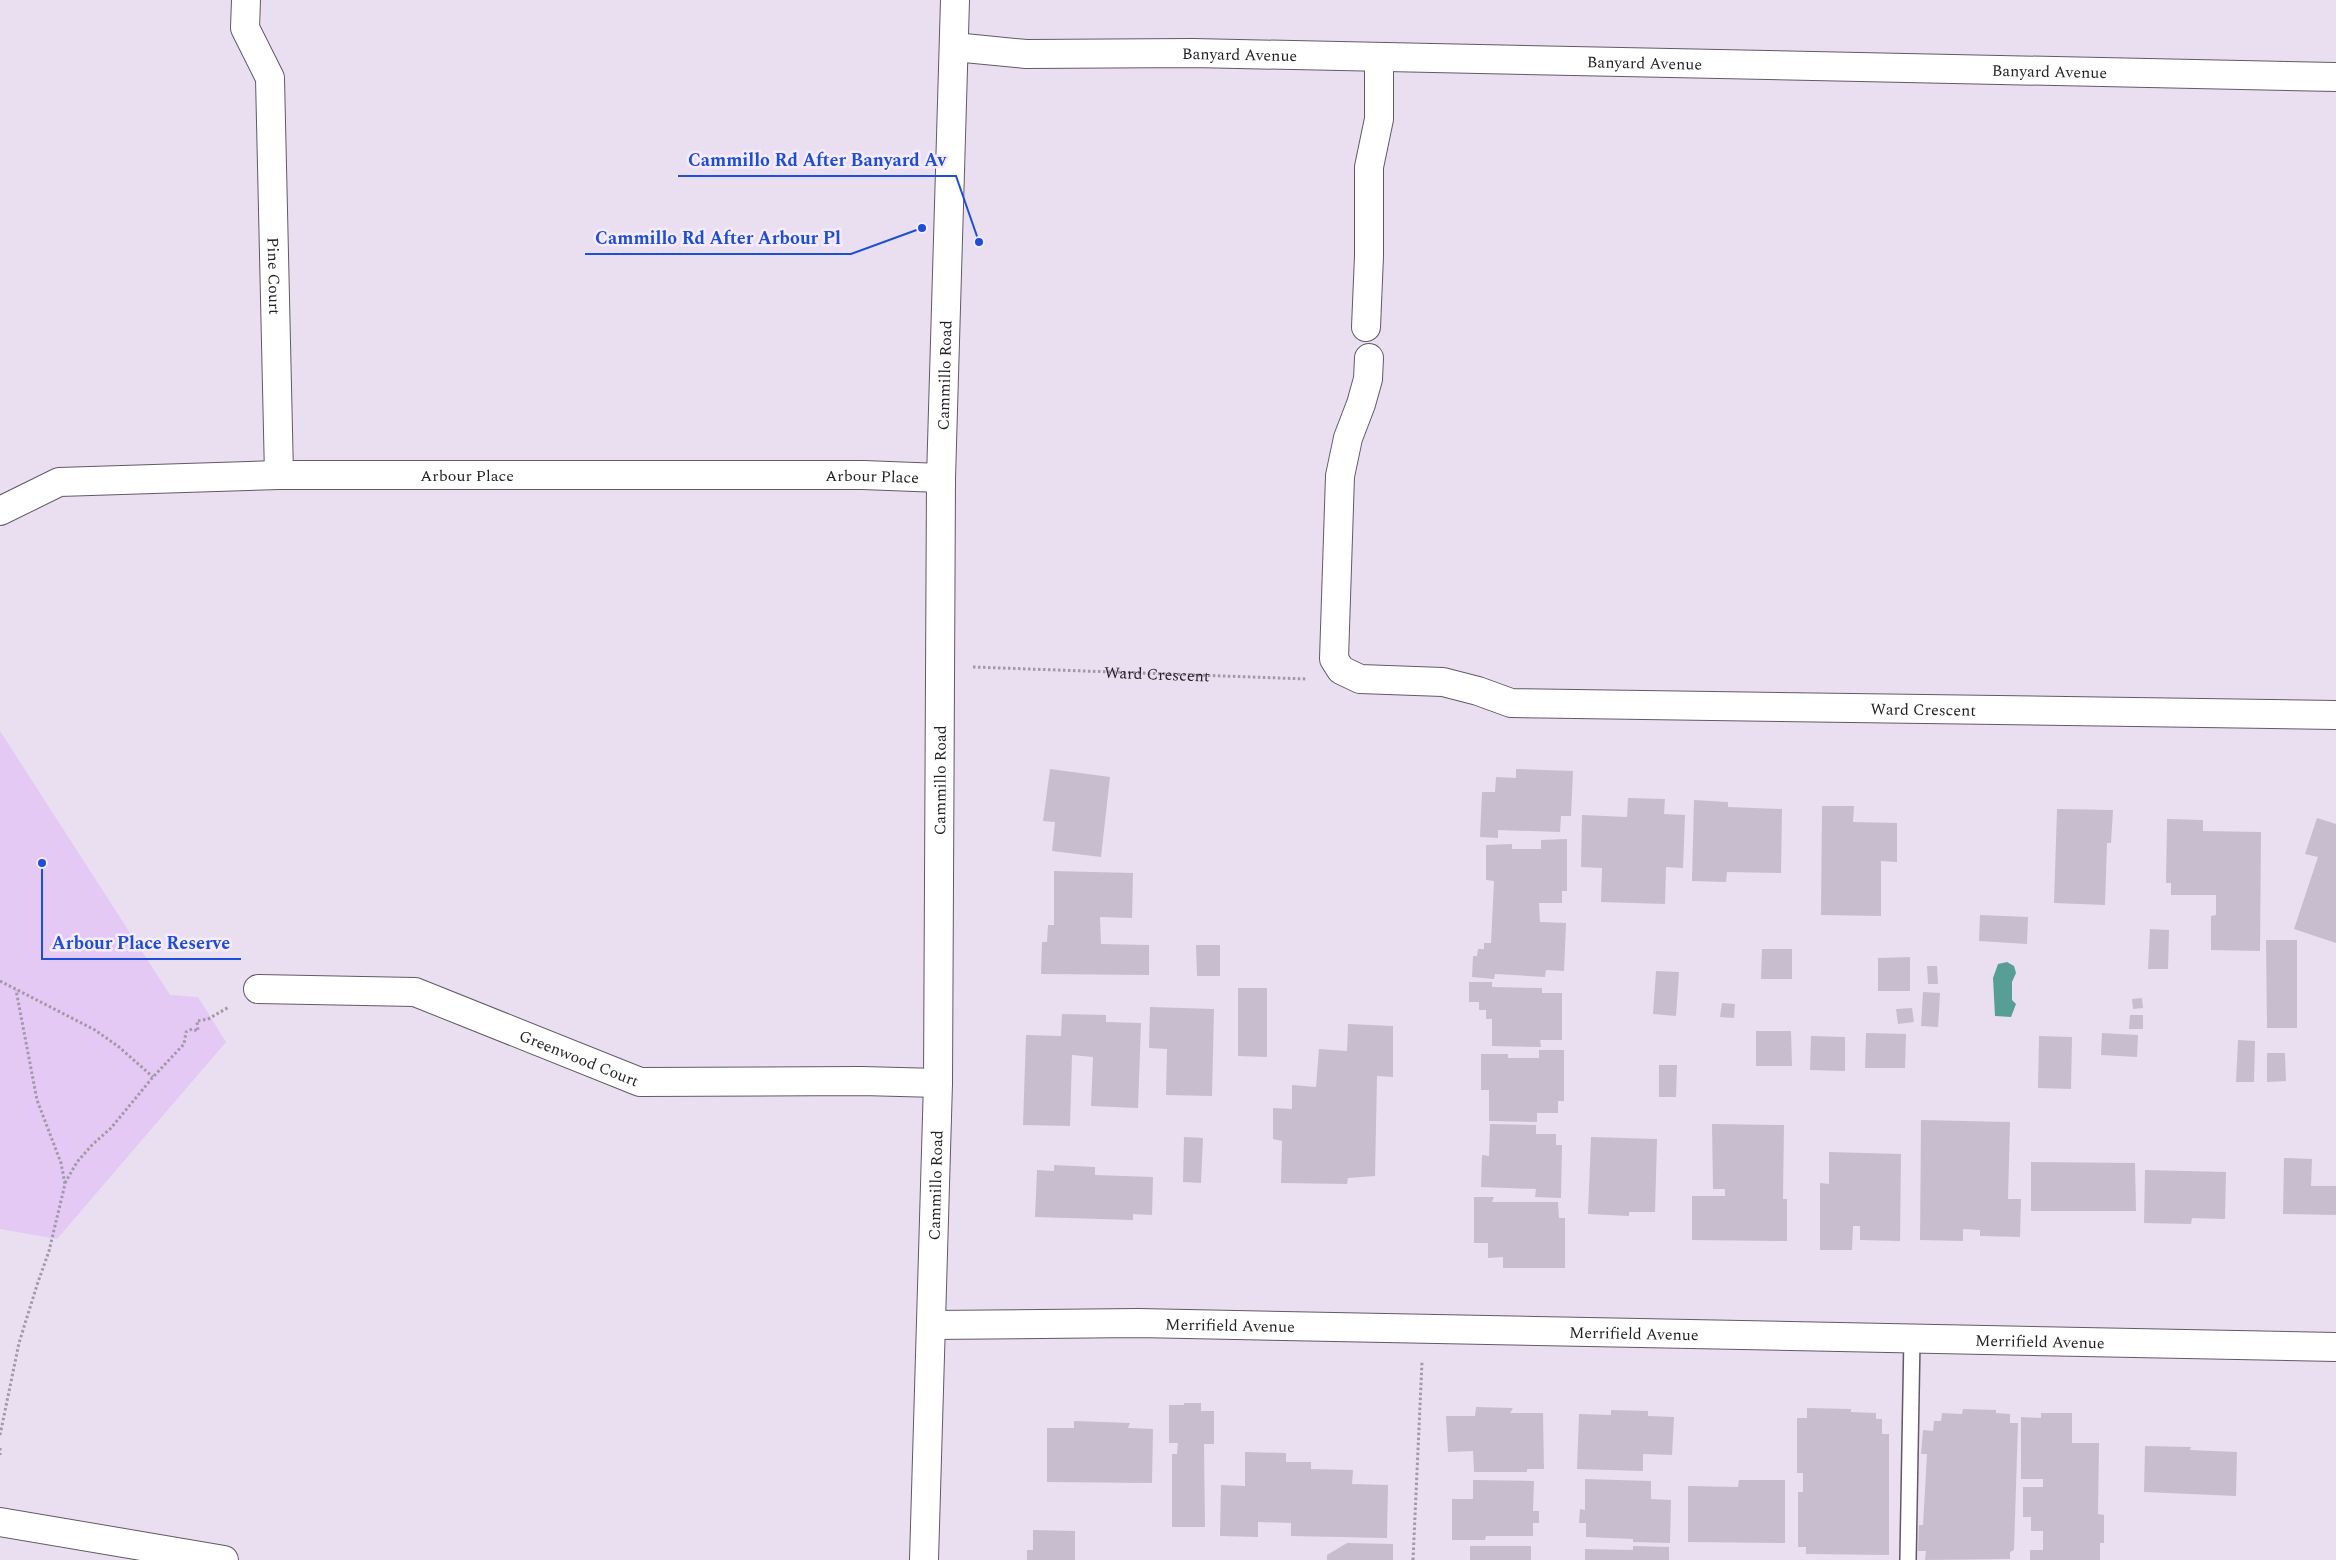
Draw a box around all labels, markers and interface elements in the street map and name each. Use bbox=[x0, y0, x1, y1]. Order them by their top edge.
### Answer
street label: Banyard Avenue bbox=[1182, 42, 1297, 68]
street label: Banyard Avenue bbox=[1587, 50, 1702, 77]
street label: Banyard Avenue bbox=[1992, 59, 2107, 85]
callout: Cammillo Rd After Banyard Av bbox=[678, 143, 956, 176]
text: Cammillo Rd After Banyard Av bbox=[688, 147, 948, 174]
callout: Cammillo Rd After Arbour Pl bbox=[585, 221, 851, 254]
text: Cammillo Rd After Arbour Pl bbox=[595, 225, 841, 252]
street label: Pine Court bbox=[261, 237, 286, 315]
street label: Cammillo Road bbox=[931, 320, 959, 431]
street label: Arbour Place bbox=[420, 464, 514, 488]
street label: Arbour Place bbox=[825, 464, 919, 490]
street label: Ward Crescent bbox=[1104, 661, 1210, 689]
street label: Ward Crescent bbox=[1870, 697, 1977, 723]
street label: Cammillo Road bbox=[928, 725, 953, 835]
callout: Arbour Place Reserve bbox=[42, 926, 241, 959]
text: Arbour Place Reserve bbox=[52, 930, 230, 957]
street label: Greenwood Court bbox=[515, 1024, 643, 1094]
street label: Cammillo Road bbox=[922, 1130, 950, 1241]
street label: Merrifield Avenue bbox=[1165, 1313, 1295, 1339]
street label: Merrifield Avenue bbox=[1569, 1321, 1699, 1347]
street label: Merrifield Avenue bbox=[1975, 1329, 2105, 1355]

